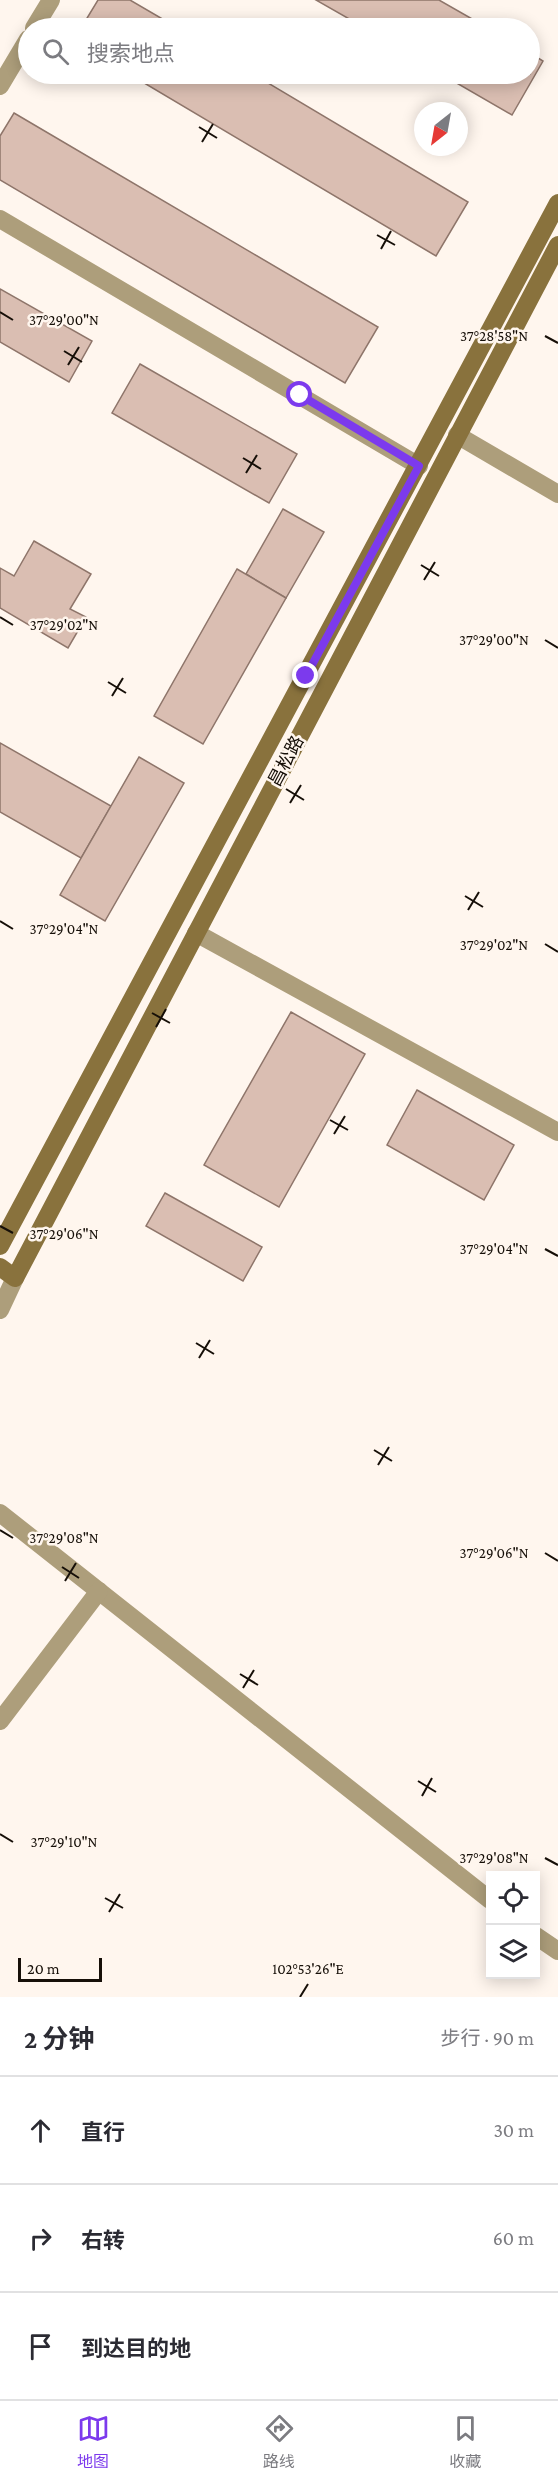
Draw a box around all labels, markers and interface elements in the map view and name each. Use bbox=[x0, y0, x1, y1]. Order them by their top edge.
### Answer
search box bbox=[18, 18, 540, 84]
icon: search bbox=[39, 35, 72, 68]
text: 搜索地点 bbox=[87, 41, 175, 66]
north arrow bbox=[414, 102, 468, 156]
text: 37°29'00"N bbox=[29, 312, 99, 328]
text: 37°28'58"N bbox=[460, 328, 528, 344]
route start bbox=[286, 381, 312, 407]
text: 37°29'02"N bbox=[30, 617, 98, 633]
text: 37°29'00"N bbox=[459, 632, 529, 648]
route end bbox=[292, 662, 318, 688]
street label: 昌松路 bbox=[264, 732, 308, 790]
text: 37°29'04"N bbox=[30, 921, 99, 937]
text: 37°29'02"N bbox=[460, 937, 528, 953]
text: 37°29'06"N bbox=[29, 1226, 99, 1242]
text: 37°29'04"N bbox=[460, 1241, 529, 1257]
text: 37°29'08"N bbox=[29, 1530, 99, 1546]
text: 37°29'06"N bbox=[459, 1545, 529, 1561]
text: 37°29'10"N bbox=[31, 1834, 98, 1850]
text: 37°29'08"N bbox=[459, 1850, 529, 1866]
map controls bbox=[486, 1871, 540, 1979]
button: locate bbox=[486, 1871, 540, 1925]
button: layers bbox=[486, 1925, 540, 1979]
scale bar bbox=[18, 1955, 102, 1982]
text: 20 m bbox=[27, 1960, 60, 1977]
text: 102°53'26"E bbox=[272, 1961, 344, 1977]
text: 2 分钟 bbox=[24, 2025, 94, 2054]
text: 步行 · 90 m bbox=[440, 2027, 534, 2049]
icon: ahead bbox=[24, 2114, 57, 2147]
text: 30 m bbox=[493, 2119, 534, 2141]
text: 直行 bbox=[81, 2120, 125, 2145]
icon: right bbox=[24, 2222, 57, 2255]
text: 60 m bbox=[493, 2227, 534, 2249]
text: 右转 bbox=[81, 2228, 125, 2253]
icon: arrive bbox=[24, 2330, 57, 2363]
text: 到达目的地 bbox=[81, 2336, 191, 2361]
tab: 地图 bbox=[77, 2412, 110, 2472]
tab: 路线 bbox=[263, 2412, 296, 2472]
tab: 收藏 bbox=[449, 2412, 482, 2472]

